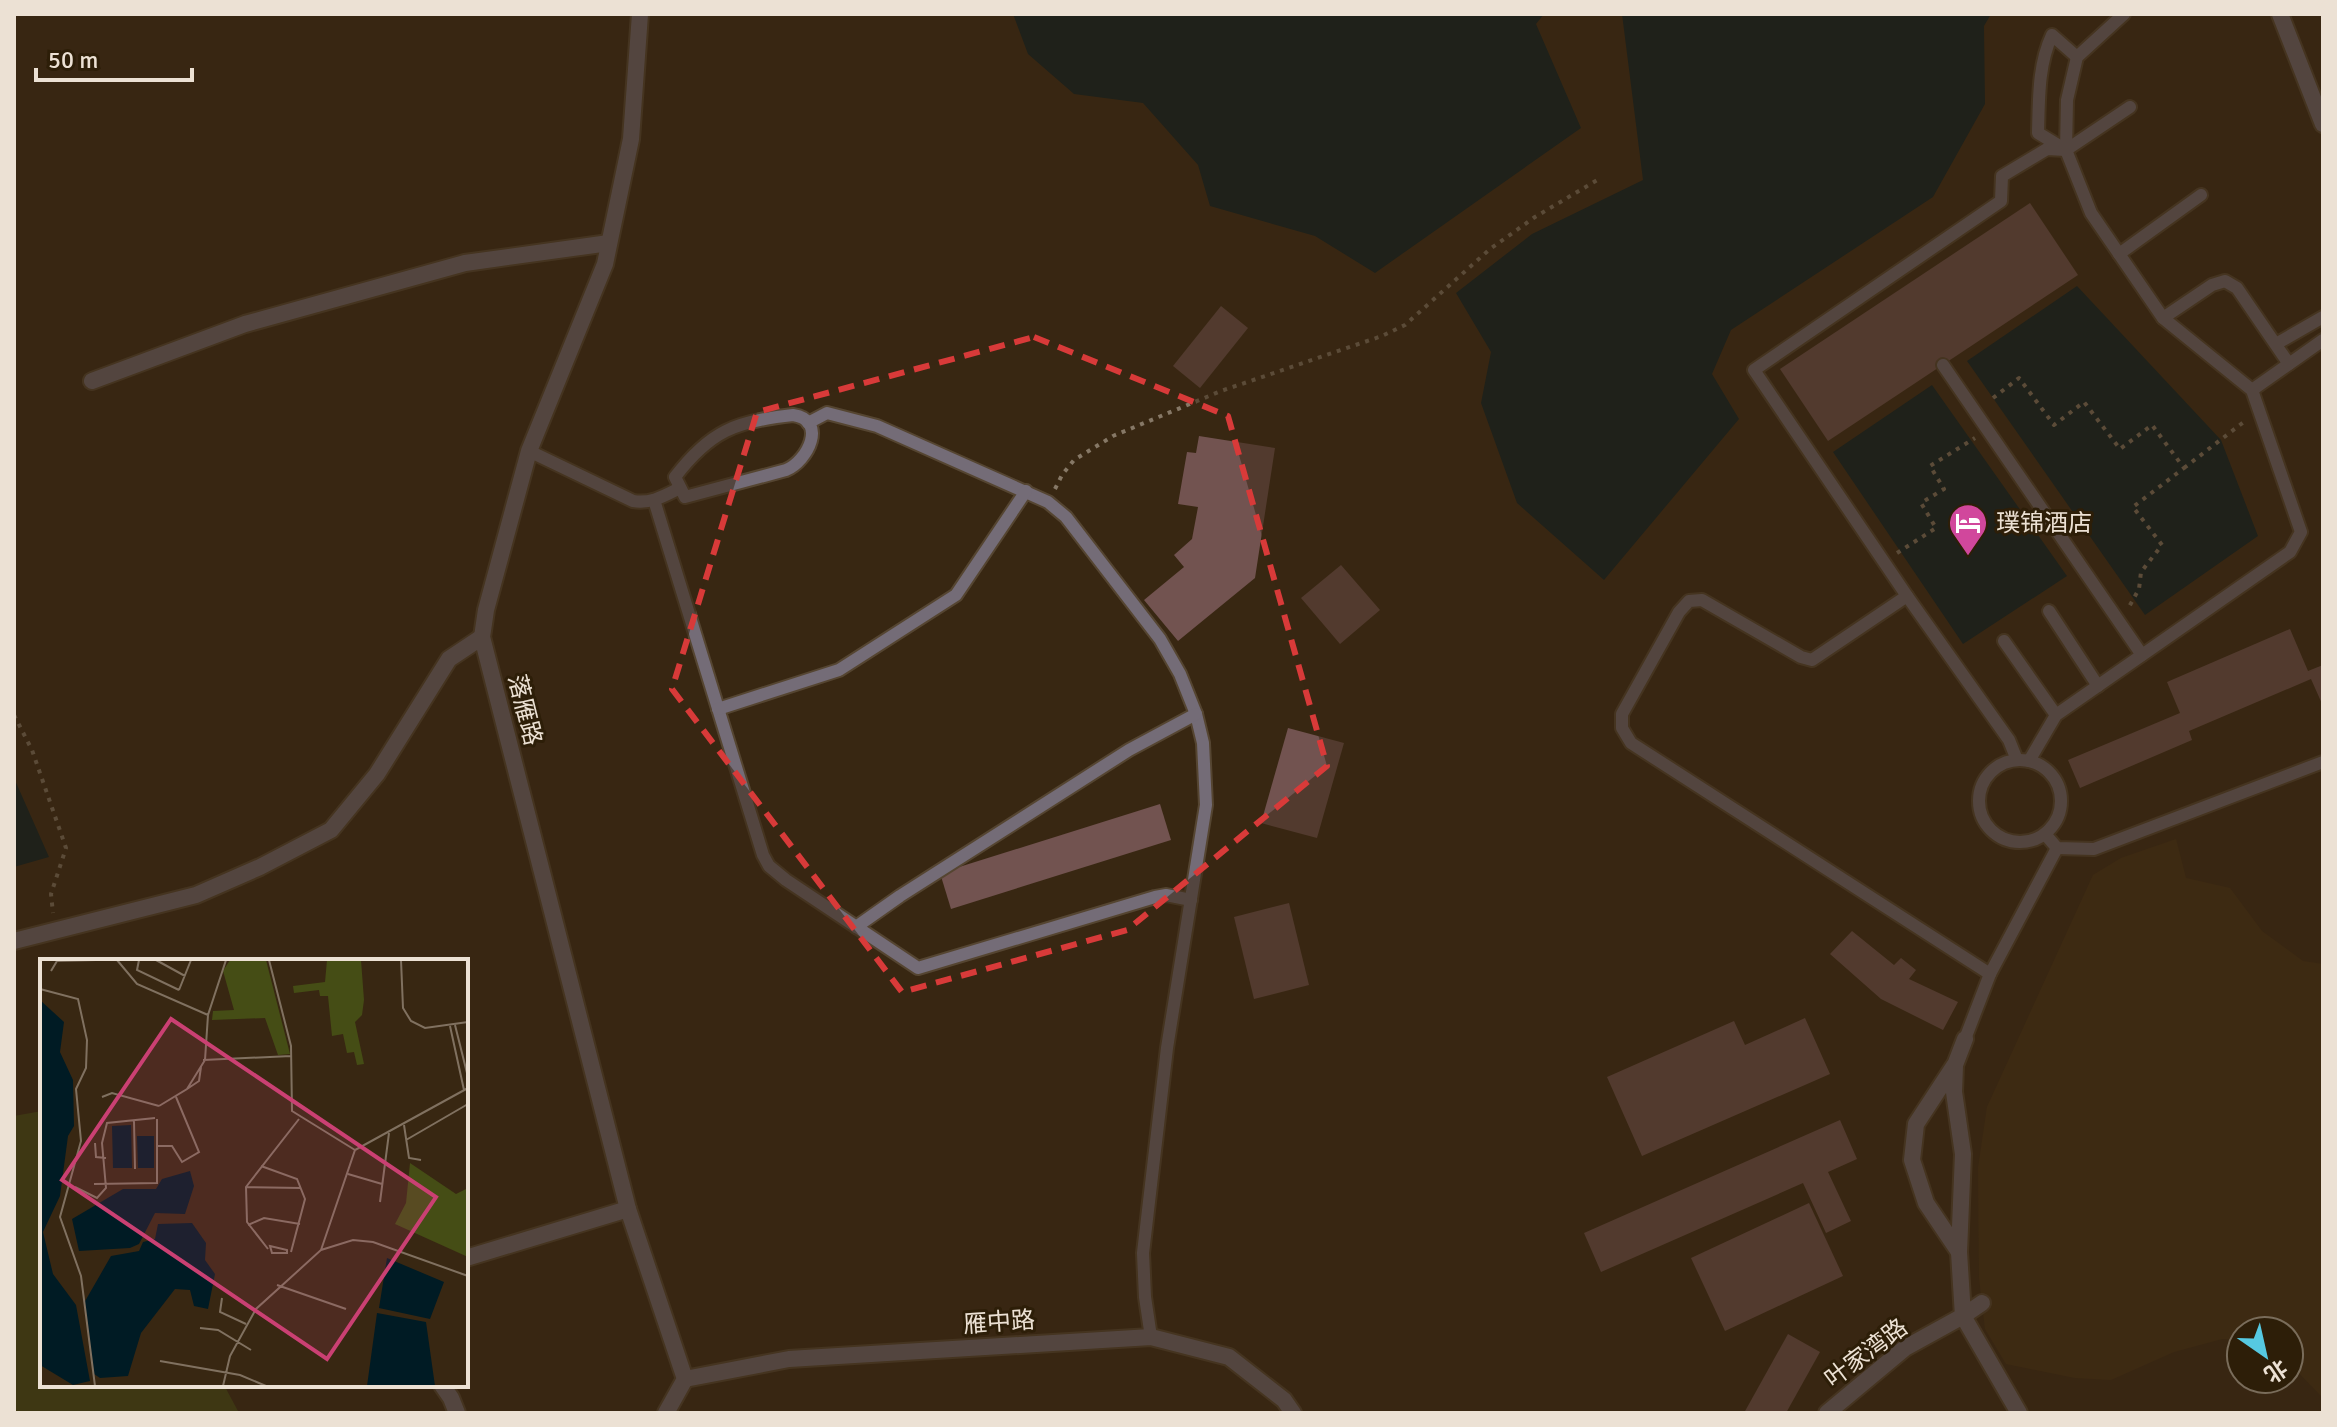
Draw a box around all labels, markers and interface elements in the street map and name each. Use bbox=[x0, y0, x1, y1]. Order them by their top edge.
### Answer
scale bar bbox=[36, 32, 192, 82]
text: 50 m bbox=[48, 45, 98, 75]
hotel icon: 璞锦酒店 bbox=[1947, 502, 1989, 557]
place label: 璞锦酒店 bbox=[1996, 508, 2092, 538]
street label: 落雁路 bbox=[502, 671, 548, 749]
inset map bbox=[40, 959, 468, 1387]
street label: 雁中路 bbox=[962, 1305, 1036, 1339]
street label: 叶家湾路 bbox=[1819, 1312, 1913, 1394]
north arrow bbox=[2225, 1315, 2305, 1395]
text: 北 bbox=[2259, 1354, 2293, 1389]

